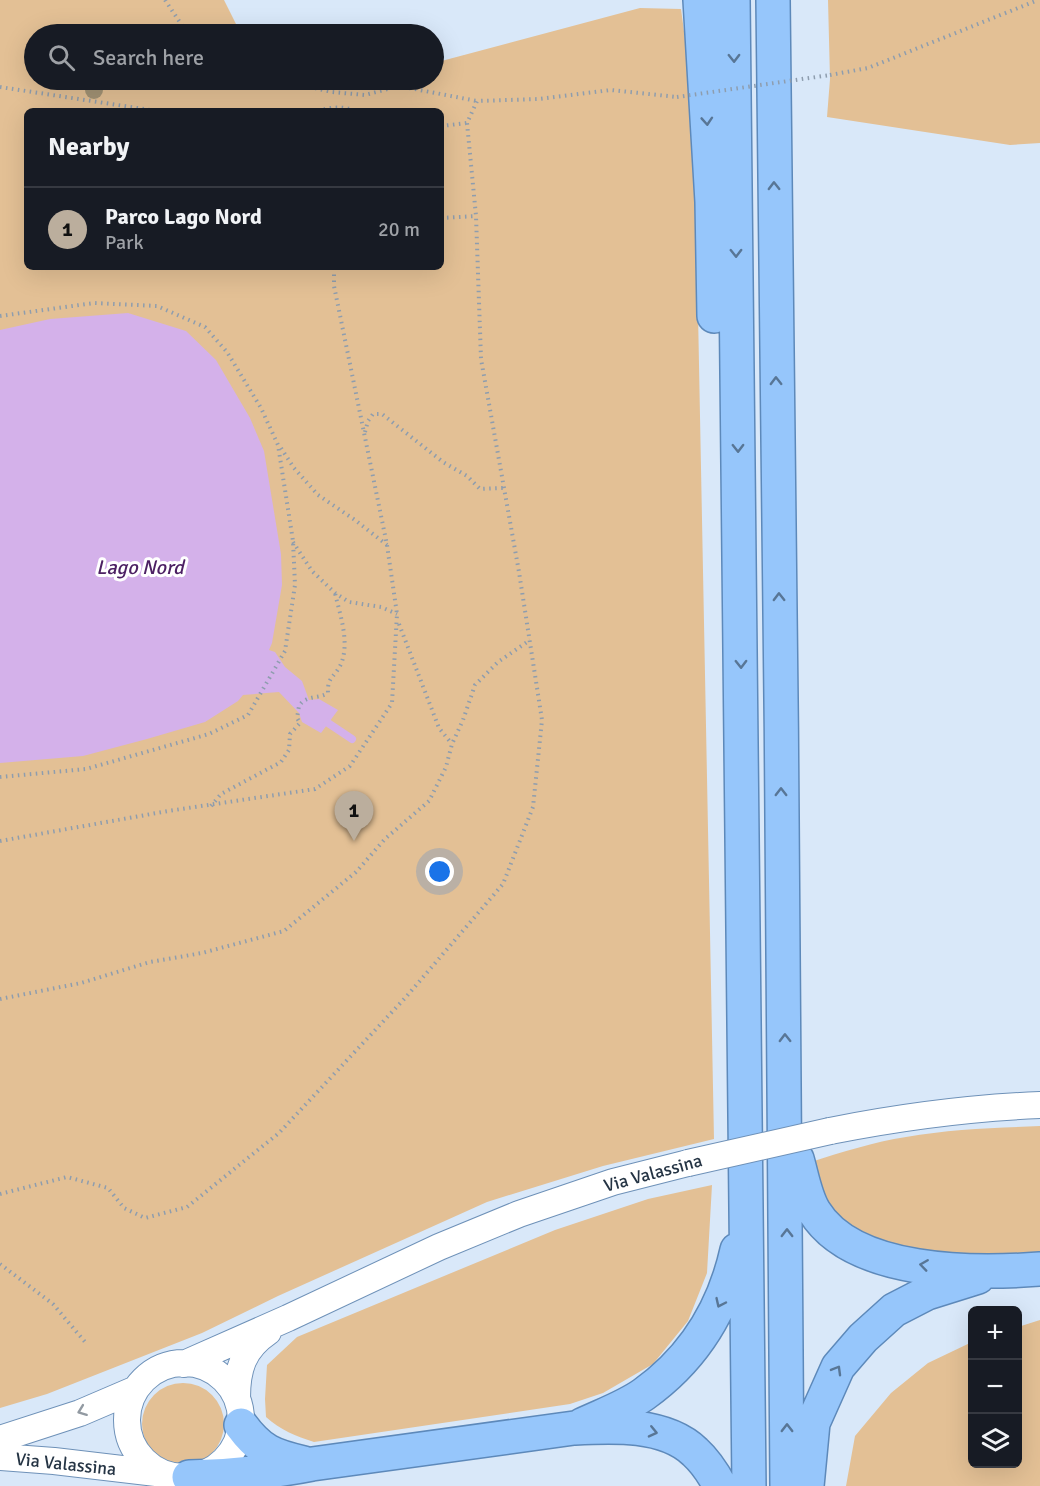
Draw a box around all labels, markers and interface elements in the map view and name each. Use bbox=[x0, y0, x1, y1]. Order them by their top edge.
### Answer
search box bbox=[24, 24, 444, 90]
icon: search bbox=[45, 41, 78, 74]
text: Search here bbox=[93, 44, 204, 71]
one-way arrow bbox=[728, 54, 740, 63]
one-way arrow bbox=[700, 117, 713, 126]
text: Nearby bbox=[48, 131, 129, 163]
one-way arrow bbox=[768, 181, 781, 190]
text: Parco Lago Nord bbox=[105, 203, 262, 230]
text: 1 bbox=[62, 217, 73, 242]
text: 20 m bbox=[378, 217, 420, 242]
text: Park bbox=[105, 230, 143, 255]
one-way arrow bbox=[730, 249, 742, 258]
one-way arrow bbox=[770, 376, 783, 385]
one-way arrow bbox=[732, 444, 745, 453]
water label: Lago Nord bbox=[96, 555, 186, 580]
one-way arrow bbox=[773, 592, 785, 601]
one-way arrow bbox=[735, 660, 747, 669]
one-way arrow bbox=[775, 787, 787, 796]
pin: 1 bbox=[334, 792, 374, 841]
your location bbox=[425, 857, 454, 886]
one-way arrow bbox=[779, 1033, 791, 1042]
street label: Via Valassina bbox=[601, 1149, 705, 1197]
one-way arrow bbox=[781, 1228, 793, 1237]
one-way arrow bbox=[919, 1260, 928, 1272]
one-way arrow bbox=[715, 1297, 727, 1308]
map controls bbox=[968, 1306, 1022, 1468]
button: + bbox=[968, 1306, 1022, 1360]
button: − bbox=[968, 1360, 1022, 1414]
one-way arrow bbox=[830, 1366, 842, 1376]
one-way arrow bbox=[78, 1404, 88, 1417]
button: layers bbox=[968, 1414, 1022, 1468]
one-way arrow bbox=[781, 1423, 793, 1432]
one-way arrow bbox=[648, 1425, 658, 1438]
street label: Via Valassina bbox=[15, 1448, 117, 1480]

